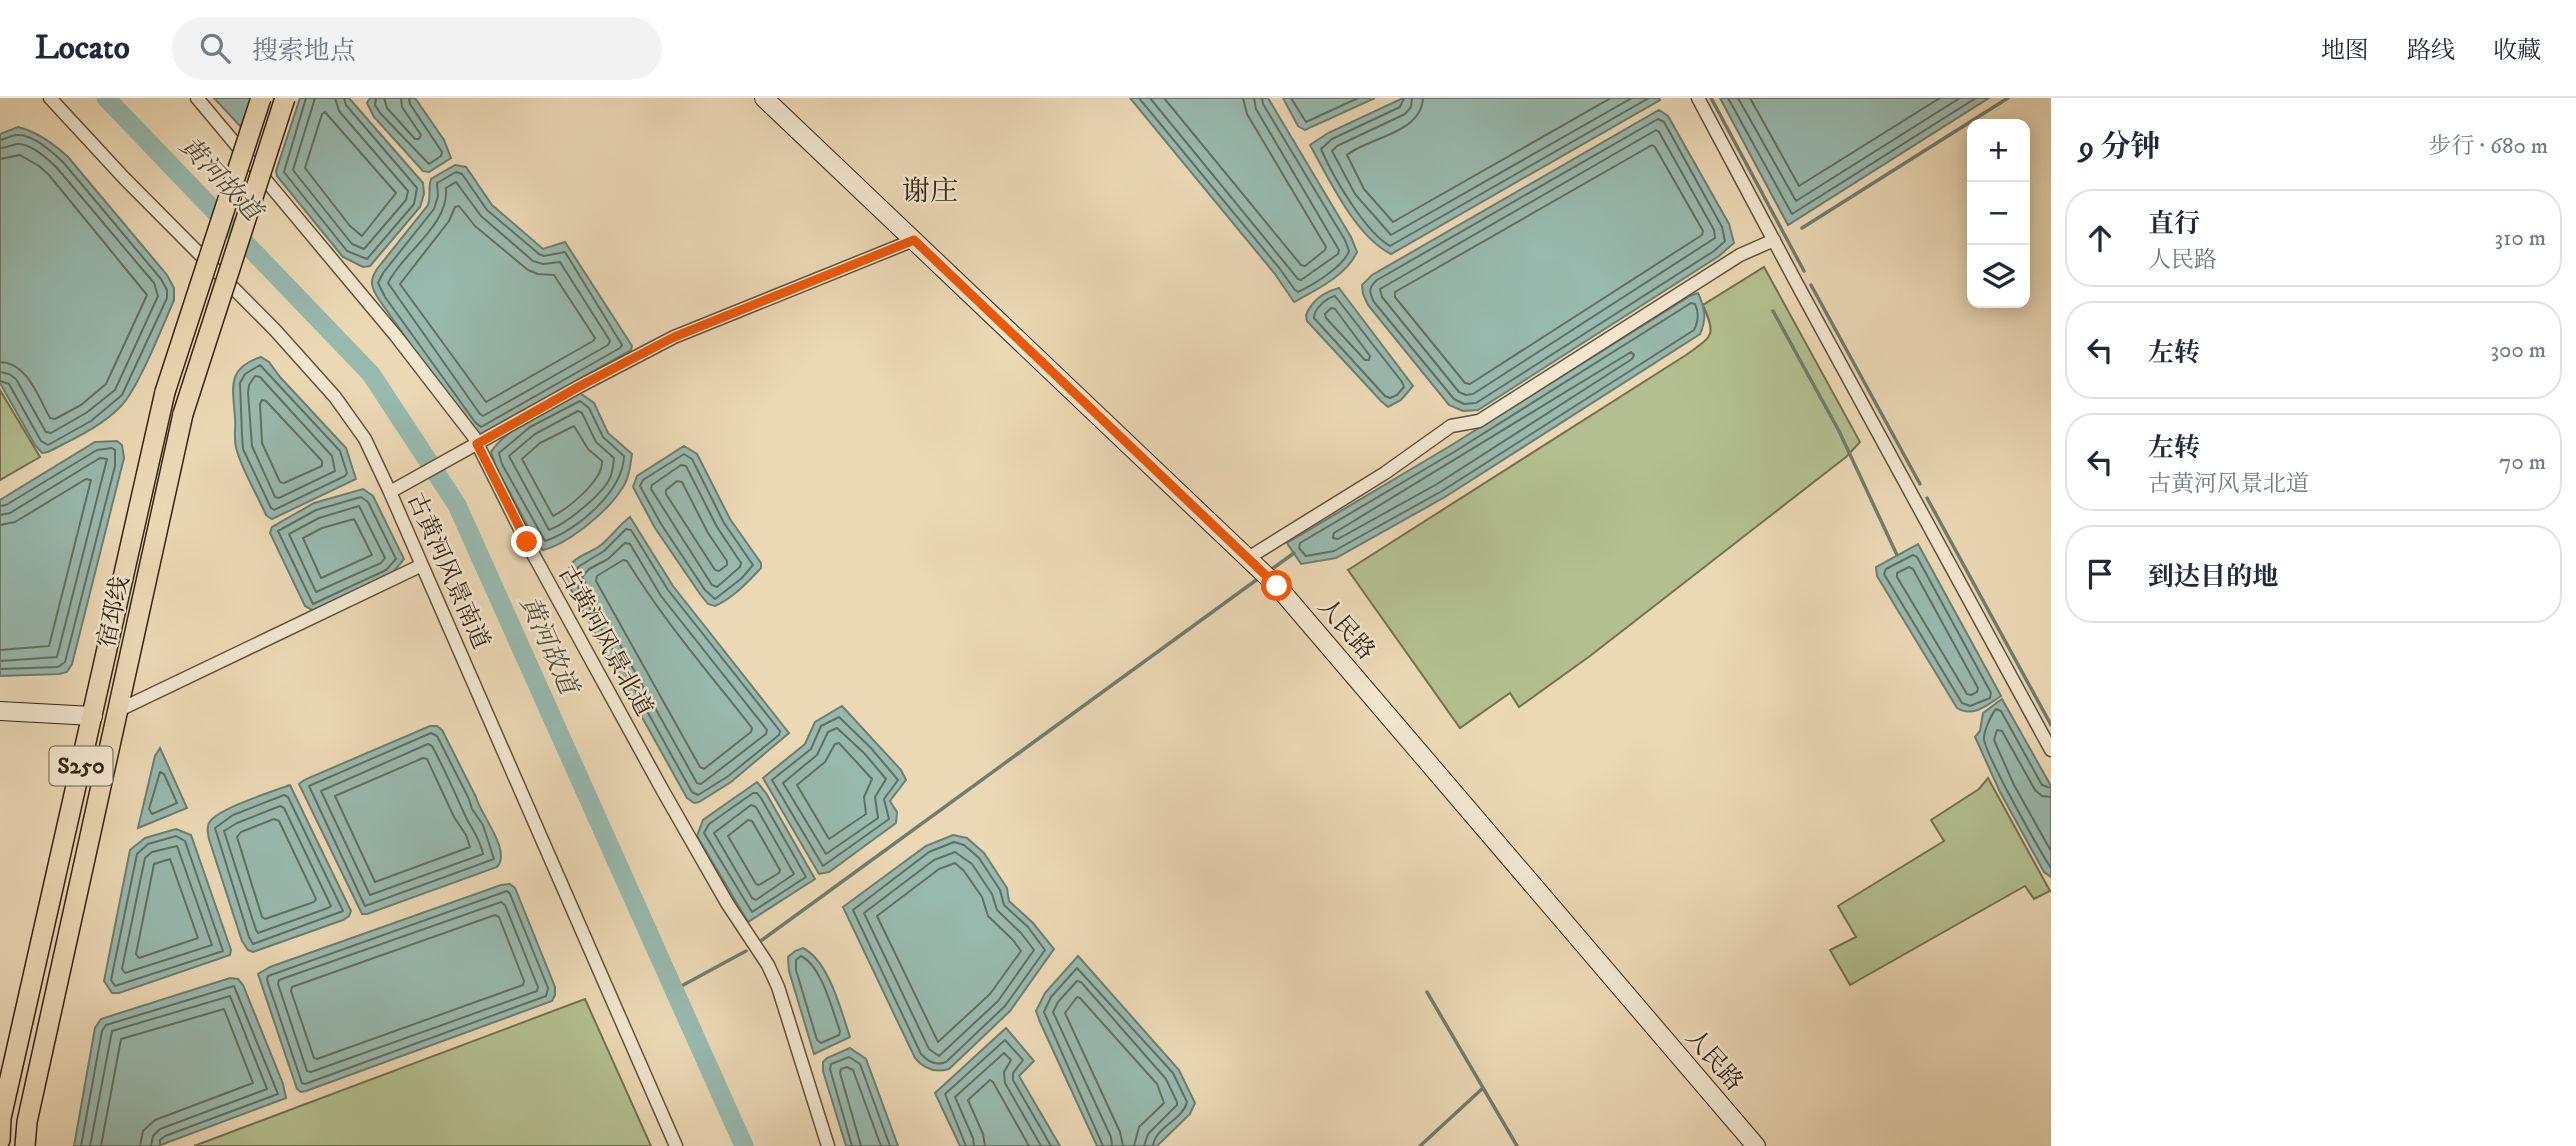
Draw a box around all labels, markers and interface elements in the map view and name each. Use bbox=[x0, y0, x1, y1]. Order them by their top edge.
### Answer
search box bbox=[172, 17, 662, 80]
text: Locato bbox=[35, 28, 130, 69]
icon: search bbox=[196, 29, 234, 67]
text: 搜索地点 bbox=[252, 35, 356, 68]
text: 地图 bbox=[2321, 36, 2369, 66]
text: 路线 bbox=[2407, 36, 2455, 66]
text: 收藏 bbox=[2493, 36, 2541, 66]
map controls bbox=[1967, 119, 2030, 308]
button: + bbox=[1967, 119, 2030, 182]
text: 9 分钟 bbox=[2079, 129, 2160, 166]
water label: 黄河故道 bbox=[172, 130, 271, 231]
text: 步行 · 680 m bbox=[2429, 132, 2548, 161]
district label: 谢庄 bbox=[902, 174, 958, 209]
button: − bbox=[1967, 182, 2030, 245]
text: 直行 bbox=[2148, 208, 2200, 241]
icon: ahead bbox=[2081, 219, 2119, 257]
text: 310 m bbox=[2494, 224, 2546, 253]
button: layers bbox=[1967, 245, 2030, 308]
text: 人民路 bbox=[2148, 246, 2217, 275]
icon: left bbox=[2081, 331, 2119, 369]
text: 300 m bbox=[2490, 336, 2546, 365]
text: 左转 bbox=[2148, 337, 2200, 370]
text: 左转 bbox=[2148, 432, 2200, 465]
icon: left bbox=[2081, 443, 2119, 481]
text: 70 m bbox=[2499, 448, 2546, 477]
text: 古黄河风景北道 bbox=[2148, 470, 2309, 499]
street label: 古黄河风景南道 bbox=[400, 488, 496, 654]
route end bbox=[511, 526, 542, 557]
icon: arrive bbox=[2081, 555, 2119, 593]
street label: 古黄河风景北道 bbox=[551, 560, 659, 722]
text: 到达目的地 bbox=[2148, 561, 2278, 594]
route start bbox=[1261, 570, 1292, 601]
street label: 宿邳线 bbox=[92, 574, 136, 650]
water label: 黄河故道 bbox=[512, 591, 586, 703]
street label: 人民路 bbox=[1311, 592, 1381, 666]
road number: S250 bbox=[50, 746, 112, 786]
street label: 人民路 bbox=[1679, 1023, 1749, 1097]

